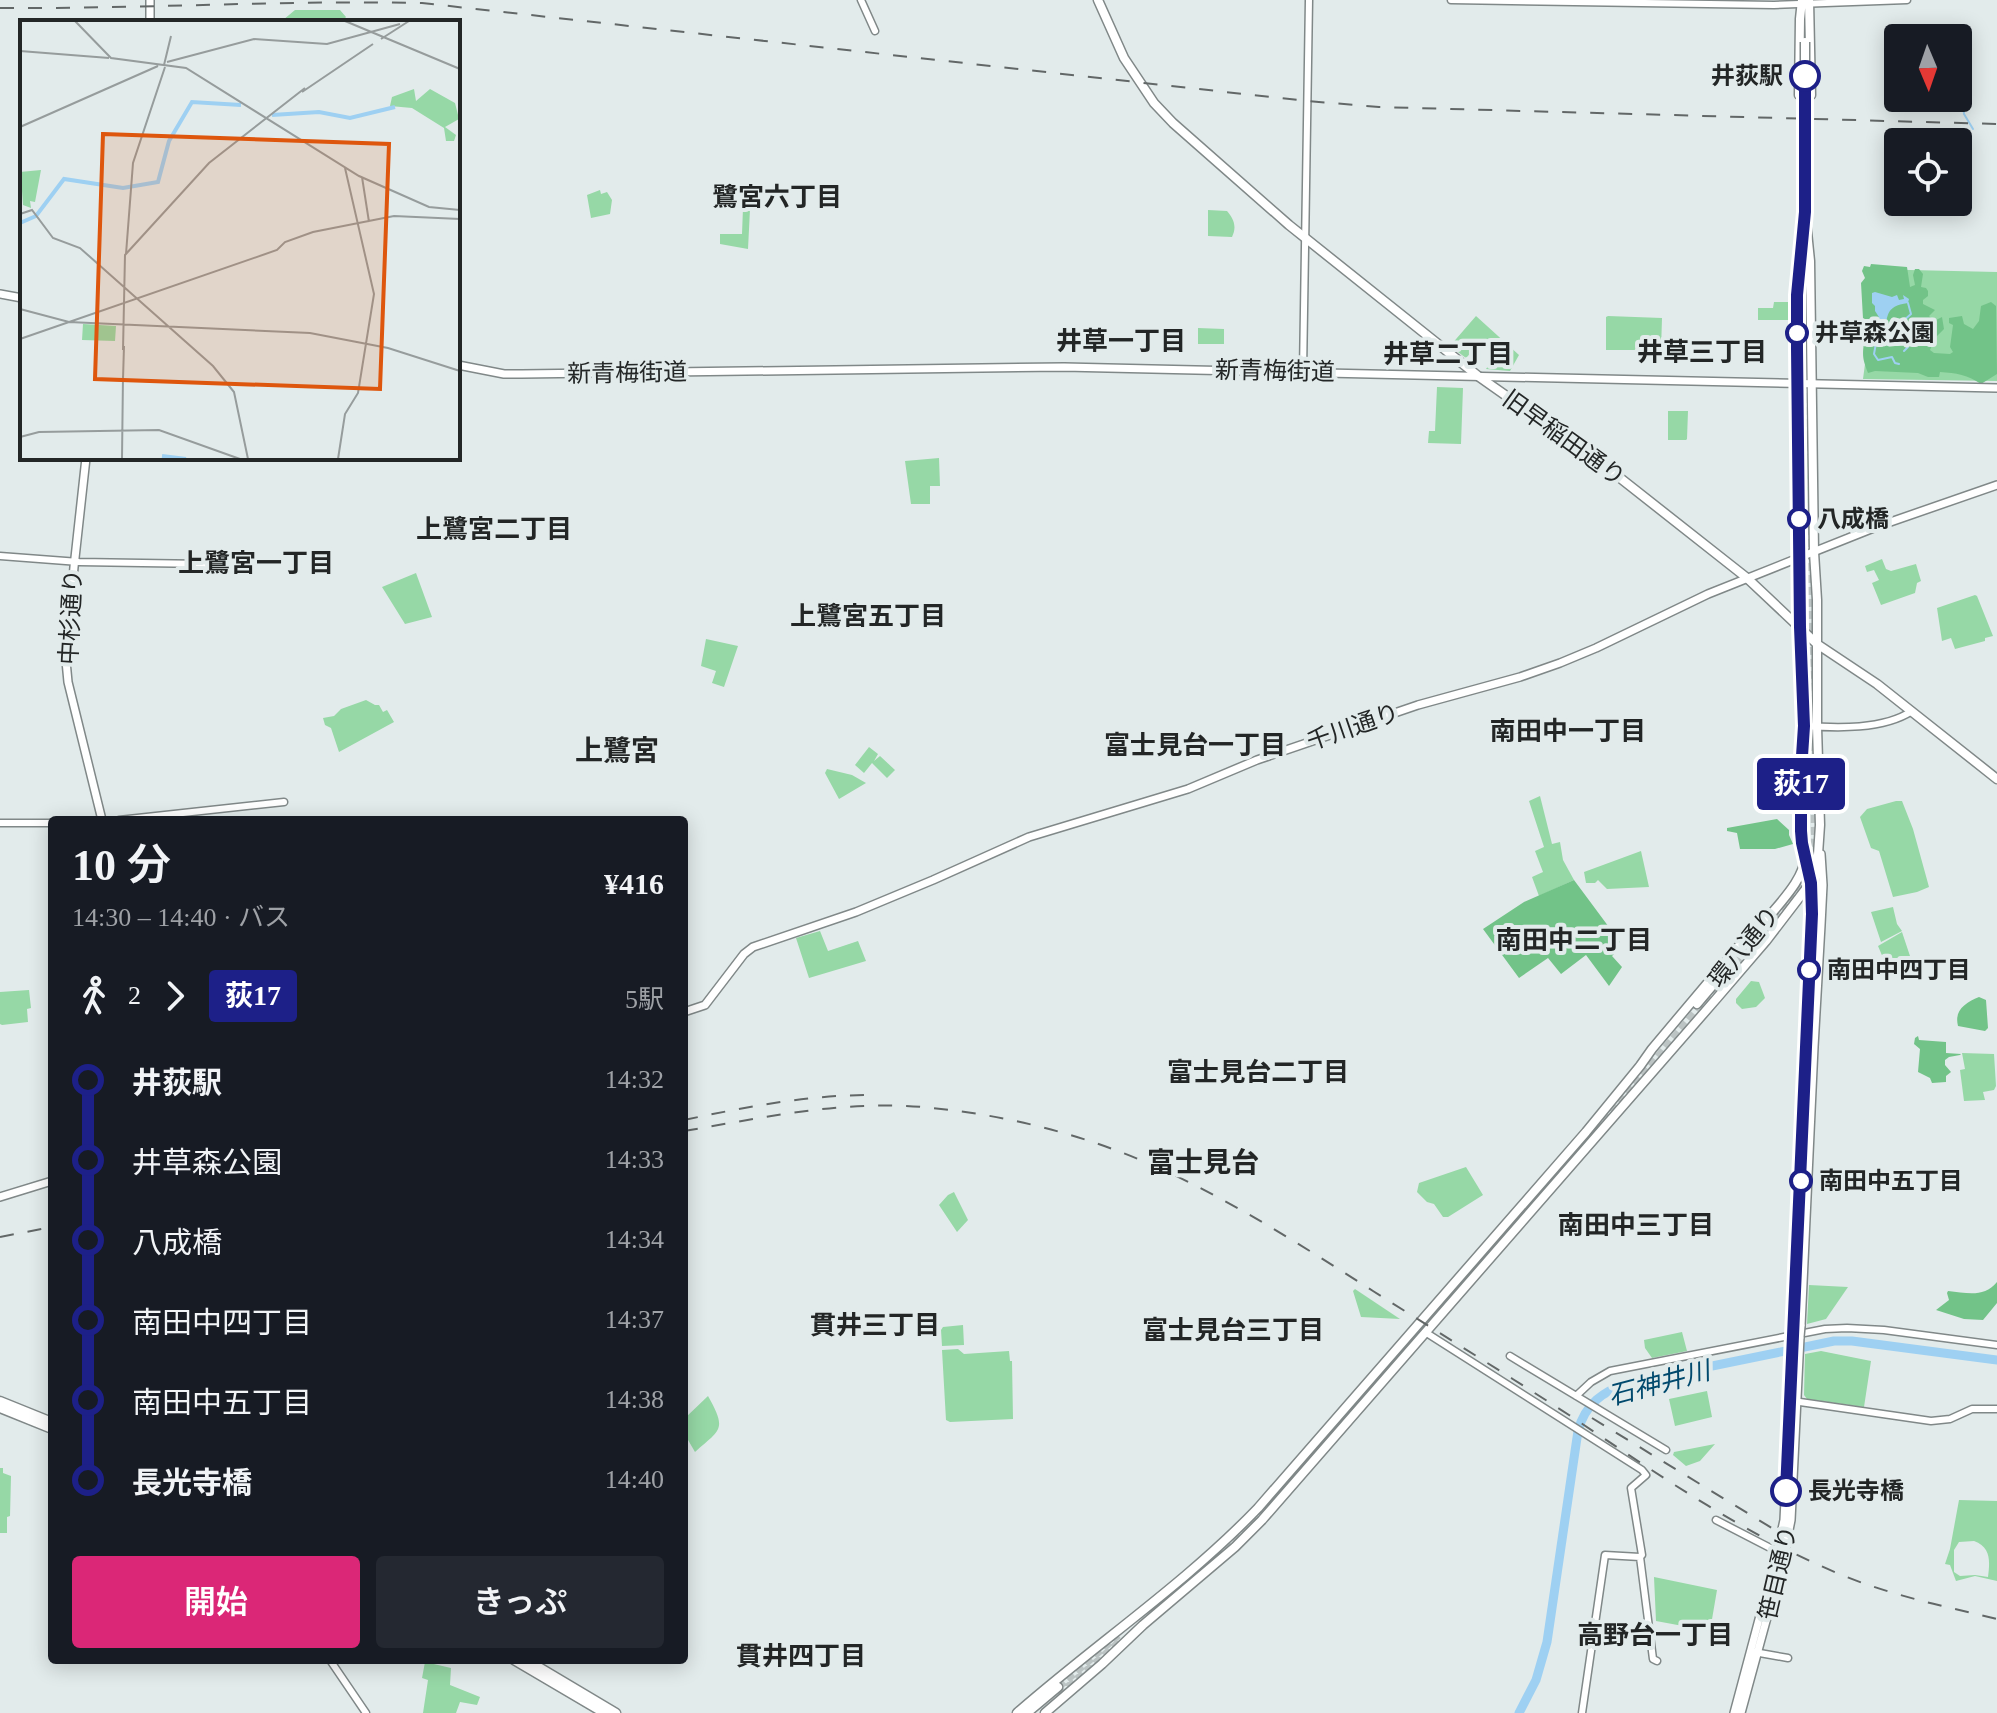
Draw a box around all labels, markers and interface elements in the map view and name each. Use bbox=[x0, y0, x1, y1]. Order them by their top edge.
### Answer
inset map bbox=[20, 20, 460, 460]
north arrow bbox=[1884, 24, 1972, 112]
map controls bbox=[1884, 24, 1972, 216]
marker: 井荻駅 bbox=[1790, 61, 1820, 91]
place label: 井荻駅 bbox=[1711, 63, 1783, 89]
button: locate bbox=[1884, 128, 1972, 216]
district label: 鷺宮六丁目 bbox=[712, 183, 842, 212]
place label: 井草森公園 bbox=[1815, 320, 1935, 346]
marker: 井草森公園 bbox=[1786, 322, 1808, 344]
district label: 井草一丁目 bbox=[1056, 327, 1186, 356]
district label: 井草三丁目 bbox=[1637, 338, 1767, 367]
district label: 井草二丁目 bbox=[1383, 340, 1513, 369]
street label: 新青梅街道 bbox=[1215, 357, 1335, 385]
street label: 新青梅街道 bbox=[567, 359, 687, 387]
street label: 旧早稲田通り bbox=[1498, 385, 1630, 491]
place label: 八成橋 bbox=[1817, 506, 1889, 532]
marker: 八成橋 bbox=[1788, 508, 1810, 530]
district label: 上鷺宮二丁目 bbox=[416, 515, 572, 544]
district label: 上鷺宮一丁目 bbox=[178, 549, 334, 578]
street label: 中杉通り bbox=[56, 568, 86, 666]
district label: 上鷺宮五丁目 bbox=[790, 602, 946, 631]
street label: 千川通り bbox=[1303, 699, 1403, 755]
district label: 南田中一丁目 bbox=[1490, 717, 1646, 746]
district label: 富士見台一丁目 bbox=[1104, 731, 1286, 760]
district label: 上鷺宮 bbox=[575, 735, 659, 766]
line badge: 荻17 bbox=[1755, 758, 1847, 810]
text: 荻17 bbox=[1773, 768, 1829, 799]
text: 10 分 bbox=[72, 841, 171, 890]
text: ¥416 bbox=[604, 867, 664, 900]
street label: 環八通り bbox=[1704, 902, 1784, 992]
text: 14:30 – 14:40 · バス bbox=[72, 903, 290, 932]
district label: 南田中二丁目 bbox=[1496, 926, 1652, 955]
place label: 南田中四丁目 bbox=[1827, 957, 1971, 983]
marker: 南田中四丁目 bbox=[1798, 959, 1820, 981]
icon: walk bbox=[72, 974, 116, 1018]
icon: forward bbox=[153, 974, 197, 1018]
text: 荻17 bbox=[225, 980, 281, 1011]
text: 2 bbox=[128, 981, 141, 1010]
text: 5駅 bbox=[625, 985, 664, 1014]
district label: 富士見台二丁目 bbox=[1167, 1058, 1349, 1087]
text: 14:32 bbox=[605, 1065, 664, 1094]
text: 井荻駅 bbox=[132, 1066, 222, 1099]
text: 14:33 bbox=[605, 1145, 664, 1174]
text: 井草森公園 bbox=[132, 1146, 282, 1179]
district label: 富士見台 bbox=[1147, 1147, 1259, 1178]
place label: 南田中五丁目 bbox=[1819, 1168, 1963, 1194]
marker: 南田中五丁目 bbox=[1790, 1170, 1812, 1192]
district label: 南田中三丁目 bbox=[1558, 1211, 1714, 1240]
text: 14:34 bbox=[605, 1225, 664, 1254]
text: 八成橋 bbox=[132, 1226, 222, 1259]
text: 14:37 bbox=[605, 1305, 664, 1334]
text: 南田中四丁目 bbox=[132, 1306, 312, 1339]
district label: 貫井三丁目 bbox=[810, 1311, 940, 1340]
district label: 富士見台三丁目 bbox=[1142, 1316, 1324, 1345]
water label: 石神井川 bbox=[1605, 1355, 1716, 1411]
text: 14:38 bbox=[605, 1385, 664, 1414]
text: 南田中五丁目 bbox=[132, 1386, 312, 1419]
text: 14:40 bbox=[605, 1465, 664, 1494]
text: 長光寺橋 bbox=[132, 1466, 252, 1499]
marker: 長光寺橋 bbox=[1771, 1476, 1801, 1506]
place label: 長光寺橋 bbox=[1808, 1478, 1904, 1504]
street label: 笹目通り bbox=[1755, 1523, 1801, 1623]
button: 開始 bbox=[72, 1556, 360, 1648]
button: きっぷ bbox=[376, 1556, 664, 1648]
district label: 高野台一丁目 bbox=[1577, 1621, 1733, 1650]
district label: 貫井四丁目 bbox=[736, 1642, 866, 1671]

